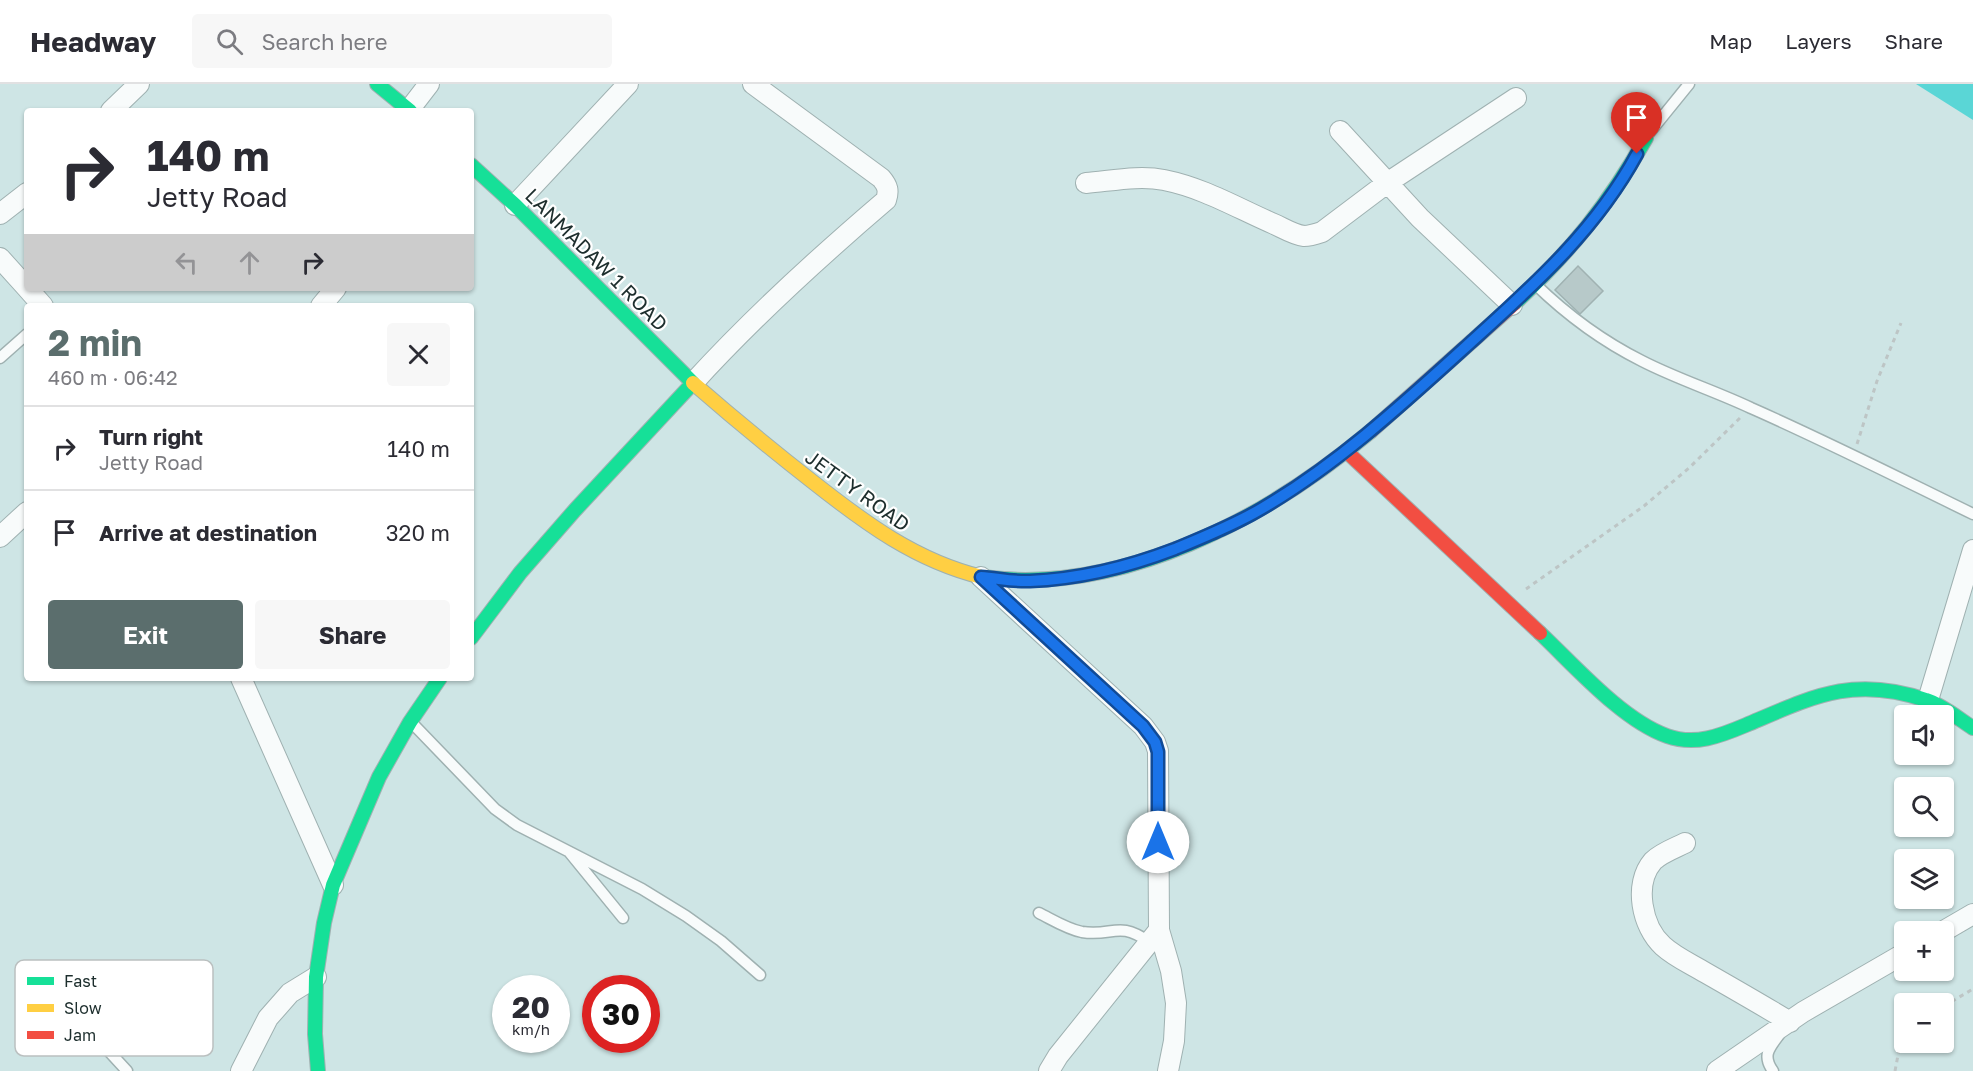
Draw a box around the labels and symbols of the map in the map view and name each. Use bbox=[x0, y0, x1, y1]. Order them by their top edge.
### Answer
pin bbox=[1611, 92, 1662, 154]
street label: LANMADAW 1 ROAD bbox=[521, 183, 673, 335]
street label: JETTY ROAD bbox=[801, 444, 915, 536]
position arrow bbox=[1126, 810, 1190, 874]
legend bbox=[15, 960, 213, 1056]
text: Fast bbox=[64, 971, 97, 991]
speed limit sign: 30 bbox=[582, 975, 660, 1053]
text: Slow bbox=[64, 998, 102, 1018]
text: Jam bbox=[64, 1025, 96, 1045]

